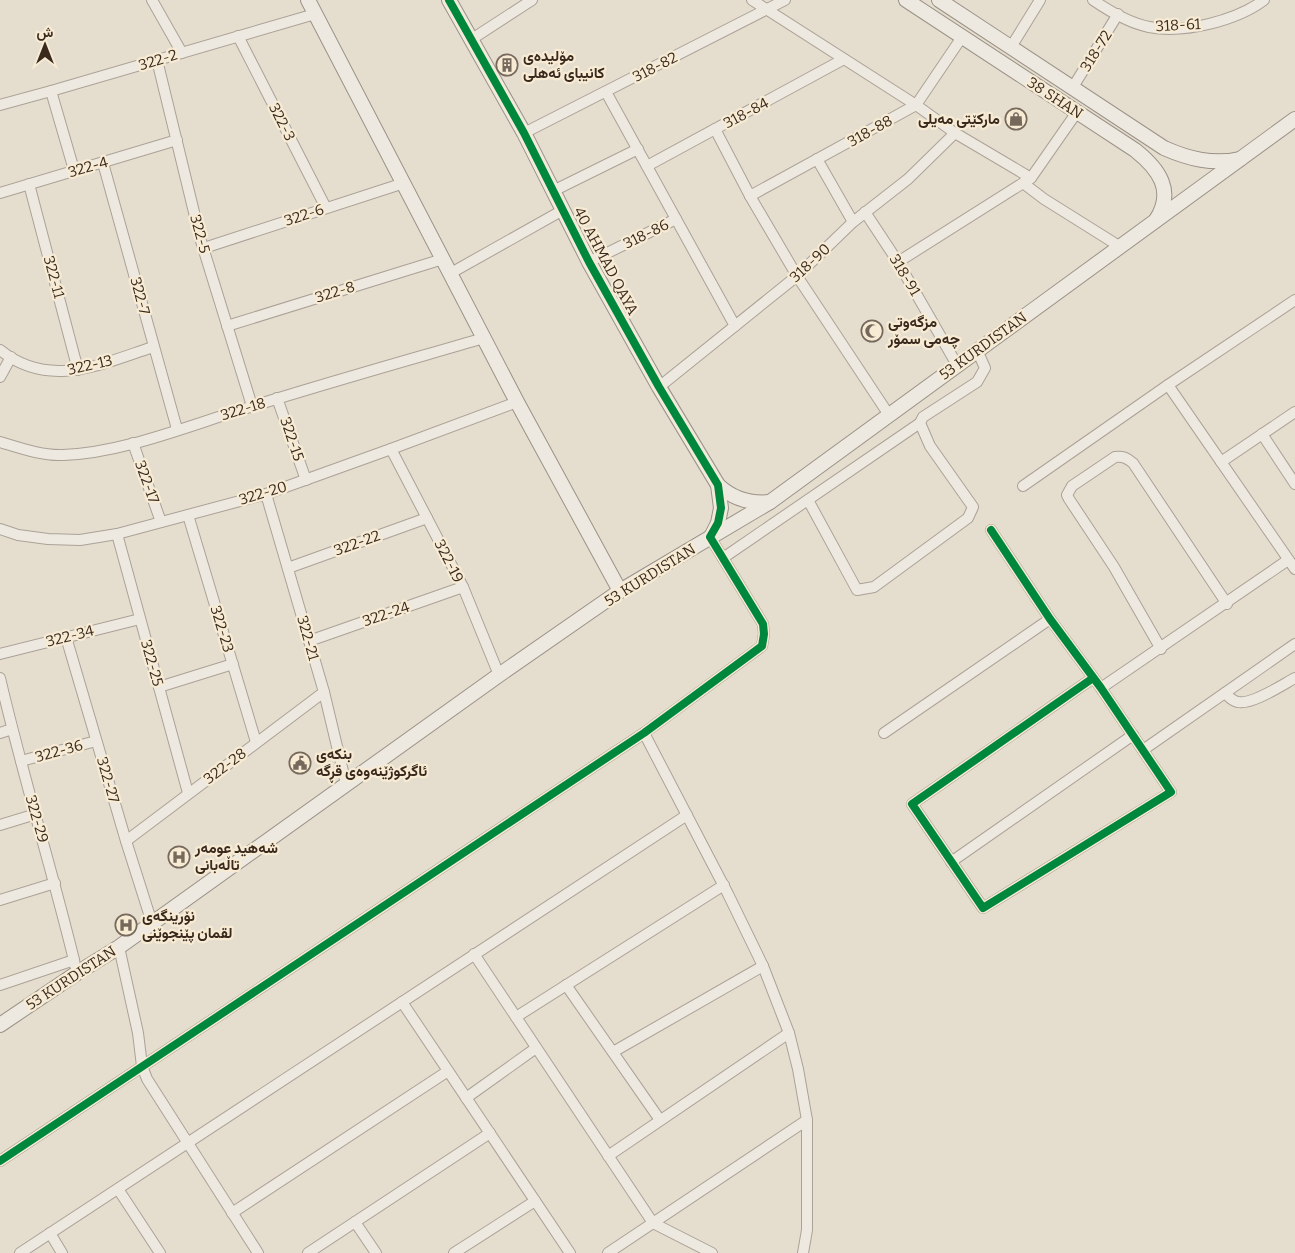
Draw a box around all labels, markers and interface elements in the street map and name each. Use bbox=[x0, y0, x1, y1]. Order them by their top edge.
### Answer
street label: 318-61 bbox=[1155, 15, 1201, 35]
north arrow bbox=[20, 20, 70, 70]
text: ش bbox=[37, 24, 54, 41]
street label: 318-72 bbox=[1076, 27, 1116, 75]
street label: 322-2 bbox=[136, 46, 180, 74]
place label: مۆلیدەی کانیبای ئەهلی bbox=[523, 47, 605, 82]
street label: 318-82 bbox=[630, 48, 680, 86]
building icon: مۆلیدەی کانیبای ئەهلی bbox=[495, 53, 519, 77]
street label: 38 SHAN bbox=[1024, 73, 1086, 123]
street label: 318-84 bbox=[720, 94, 772, 132]
street label: 322-3 bbox=[265, 100, 299, 144]
shop icon: مارکێتی مەیلی bbox=[1004, 107, 1028, 131]
place label: مارکێتی مەیلی bbox=[918, 110, 1000, 128]
street label: 318-88 bbox=[844, 111, 896, 151]
street label: 322-4 bbox=[66, 153, 110, 181]
street label: 322-6 bbox=[282, 200, 326, 230]
street label: 40 AHMAD QAYA bbox=[570, 204, 642, 318]
street label: 322-5 bbox=[186, 213, 214, 255]
street label: 318-86 bbox=[620, 215, 672, 253]
street label: 318-90 bbox=[786, 240, 834, 286]
street label: 318-91 bbox=[886, 251, 924, 299]
street label: 322-11 bbox=[40, 254, 68, 300]
street label: 322-7 bbox=[126, 275, 154, 317]
street label: 322-8 bbox=[313, 277, 357, 307]
street label: 53 KURDISTAN bbox=[936, 308, 1030, 384]
place label: مزگەوتی چەمی سمۆر bbox=[887, 313, 960, 349]
mosque icon: مزگەوتی چەمی سمۆر bbox=[860, 319, 884, 343]
street label: 322-13 bbox=[66, 351, 114, 379]
street label: 322-18 bbox=[218, 394, 268, 424]
street label: 322-15 bbox=[276, 415, 308, 463]
street label: 322-17 bbox=[131, 458, 163, 506]
street label: 322-20 bbox=[237, 477, 289, 509]
street label: 322-22 bbox=[331, 526, 383, 560]
street label: 322-19 bbox=[431, 536, 467, 586]
street label: 53 KURDISTAN bbox=[601, 540, 699, 610]
street label: 322-24 bbox=[360, 598, 412, 630]
street label: 322-23 bbox=[206, 603, 238, 655]
street label: 322-21 bbox=[293, 614, 323, 662]
street label: 322-34 bbox=[44, 621, 96, 651]
street label: 322-25 bbox=[137, 638, 167, 688]
street label: 322-36 bbox=[33, 736, 85, 766]
street label: 322-28 bbox=[200, 744, 250, 788]
place label: بنکەی ئاگرکوژێنەوەی قڕگە bbox=[316, 745, 427, 783]
public building icon: بنکەی ئاگرکوژێنەوەی قڕگە bbox=[288, 751, 312, 775]
street label: 322-27 bbox=[93, 755, 123, 806]
street label: 322-29 bbox=[22, 793, 52, 845]
place label: شەهید عومەر تاڵەبانی bbox=[194, 839, 278, 874]
hospital icon: شەهید عومەر تاڵەبانی bbox=[167, 845, 191, 869]
place label: نۆرینگەی لقمان پێنجوێنی bbox=[142, 907, 232, 943]
hospital icon: نۆرینگەی لقمان پێنجوێنی bbox=[114, 913, 138, 937]
street label: 53 KURDISTAN bbox=[23, 942, 120, 1014]

